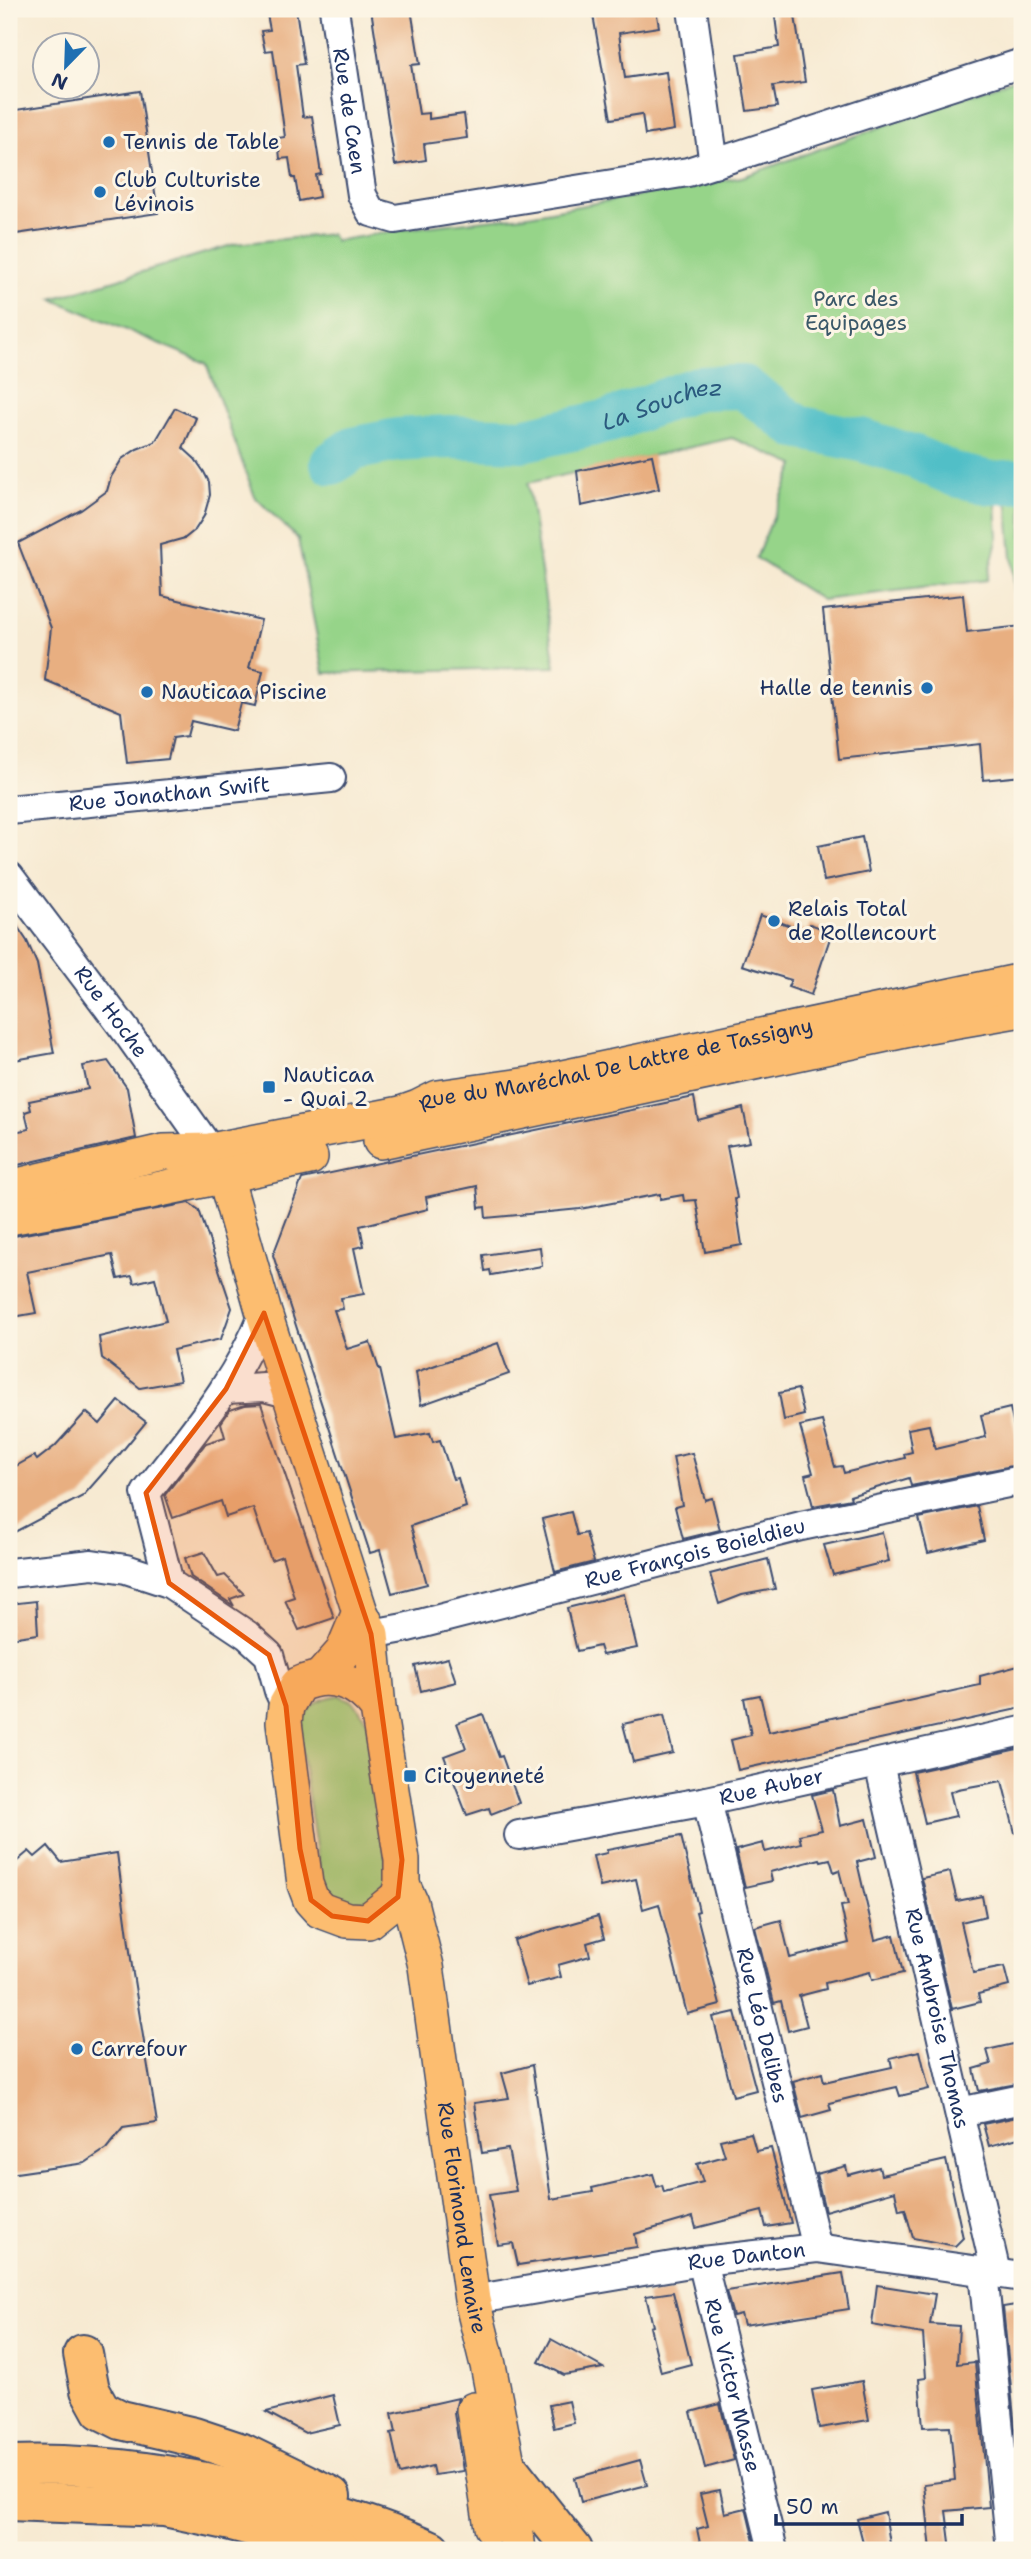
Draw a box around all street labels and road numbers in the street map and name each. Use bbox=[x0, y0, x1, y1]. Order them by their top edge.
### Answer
street label: Rue de Caen bbox=[326, 46, 373, 176]
street label: Rue Jonathan Swift bbox=[67, 770, 271, 818]
street label: Rue Hoche bbox=[68, 960, 155, 1063]
street label: Rue du Maréchal De Lattre de Tassigny bbox=[414, 1012, 815, 1119]
street label: Rue François Boieldieu bbox=[582, 1511, 808, 1595]
street label: Rue Auber bbox=[717, 1762, 826, 1812]
street label: Rue Ambroise Thomas bbox=[899, 1905, 976, 2131]
street label: Rue Léo Delibes bbox=[730, 1945, 795, 2106]
street label: Rue Florimond Lemaire bbox=[431, 2100, 494, 2336]
street label: Rue Danton bbox=[685, 2235, 807, 2277]
street label: Rue Victor Masse bbox=[698, 2295, 767, 2475]

